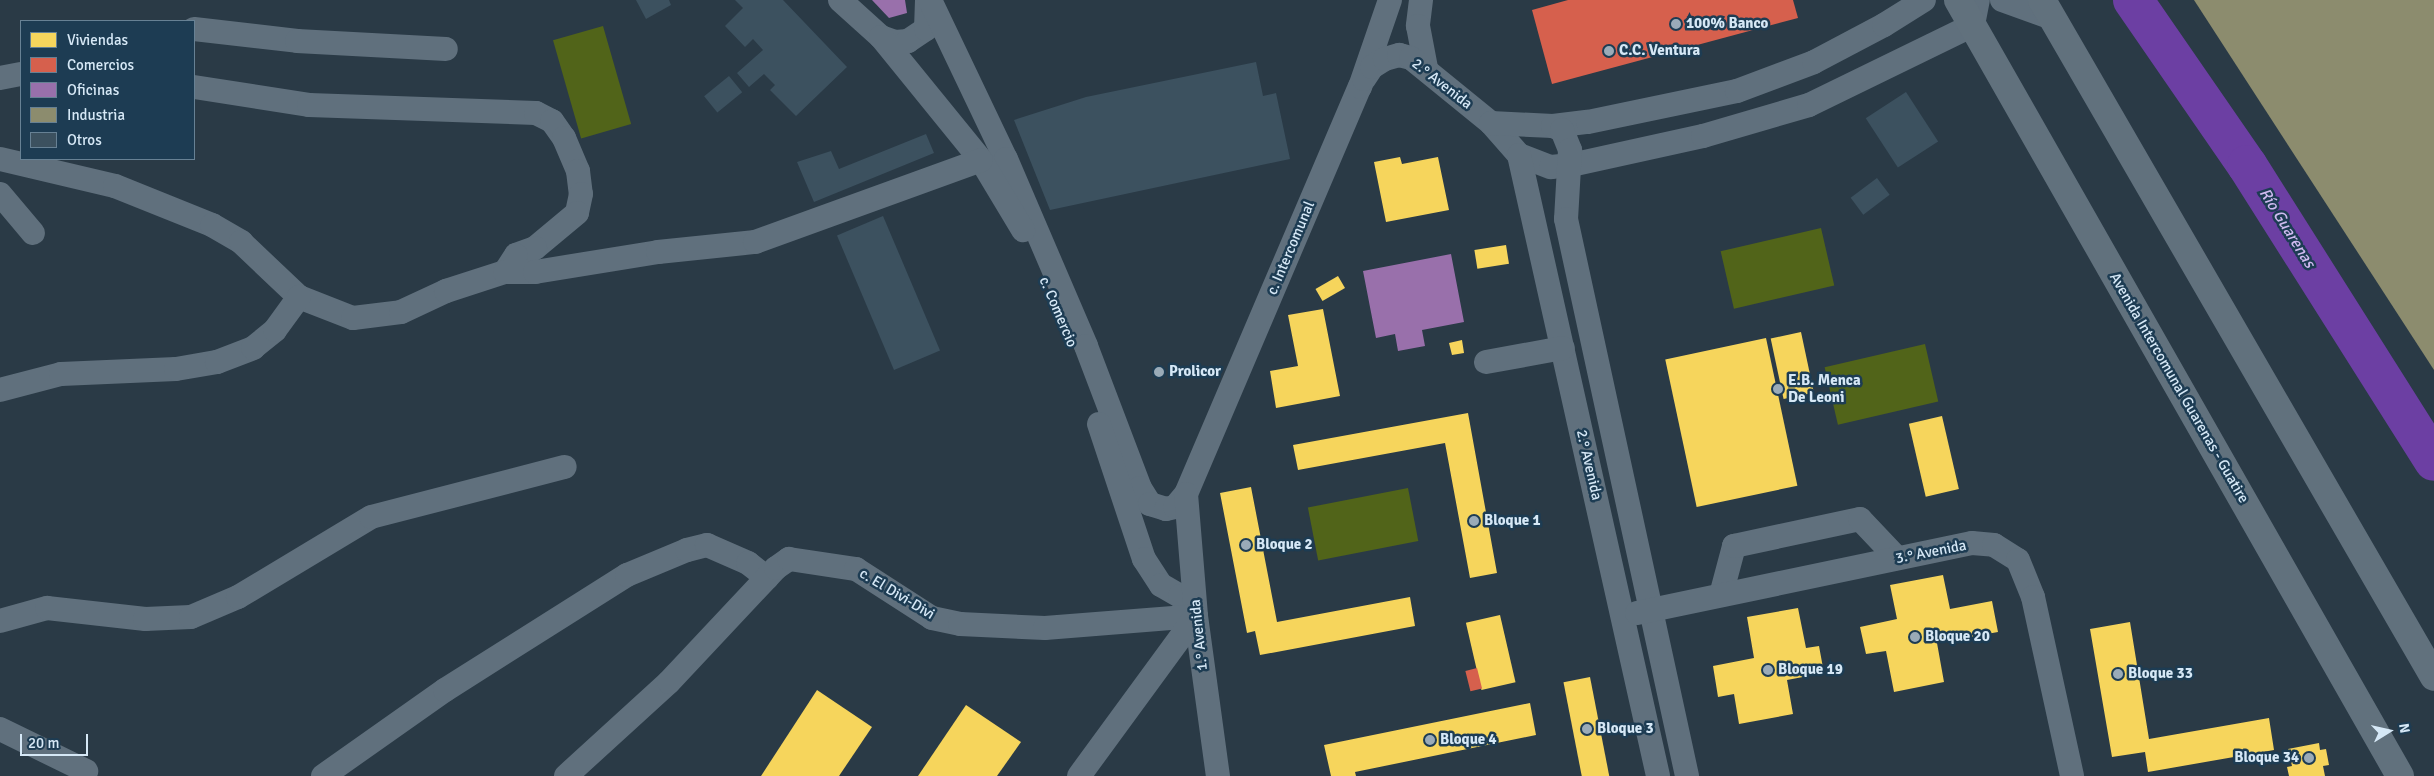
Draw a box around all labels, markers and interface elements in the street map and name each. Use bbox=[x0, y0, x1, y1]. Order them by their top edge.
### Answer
place label: 100% Banco bbox=[1686, 15, 1768, 33]
marker: 100% Banco bbox=[1670, 18, 1682, 30]
legend bbox=[20, 20, 195, 160]
text: Viviendas bbox=[67, 31, 128, 49]
place label: C.C. Ventura bbox=[1619, 42, 1700, 60]
marker: C.C. Ventura bbox=[1603, 45, 1615, 57]
street label: 2.° Avenida bbox=[1408, 55, 1476, 113]
text: Comercios bbox=[67, 56, 134, 74]
text: Oficinas bbox=[67, 81, 119, 99]
text: Industria bbox=[67, 106, 125, 124]
text: Otros bbox=[67, 131, 102, 149]
water label: Río Guarenas bbox=[2255, 185, 2319, 271]
street label: c. Intercomunal bbox=[1263, 199, 1319, 297]
street label: Avenida Intercomunal Guarenas - Guatire bbox=[2105, 270, 2253, 506]
street label: c. Comercio bbox=[1035, 274, 1081, 350]
place label: Prolicor bbox=[1169, 363, 1221, 381]
marker: Prolicor bbox=[1153, 366, 1165, 378]
place label: E.B. Menca De Leoni bbox=[1788, 371, 1861, 406]
marker: E.B. Menca De Leoni bbox=[1772, 383, 1784, 395]
street label: 2.° Avenida bbox=[1572, 428, 1606, 502]
place label: Bloque 1 bbox=[1484, 512, 1541, 530]
marker: Bloque 1 bbox=[1468, 515, 1480, 527]
place label: Bloque 2 bbox=[1256, 536, 1313, 554]
street label: 3.° Avenida bbox=[1894, 536, 1968, 568]
marker: Bloque 2 bbox=[1240, 539, 1252, 551]
street label: c. El Divi-Divi bbox=[856, 565, 938, 623]
street label: 1.° Avenida bbox=[1186, 598, 1212, 672]
place label: Bloque 20 bbox=[1925, 628, 1990, 646]
marker: Bloque 20 bbox=[1909, 631, 1921, 643]
place label: Bloque 19 bbox=[1778, 661, 1843, 679]
marker: Bloque 19 bbox=[1762, 664, 1774, 676]
place label: Bloque 33 bbox=[2128, 665, 2193, 683]
marker: Bloque 33 bbox=[2112, 668, 2124, 680]
north arrow bbox=[2364, 706, 2414, 756]
place label: Bloque 3 bbox=[1597, 720, 1654, 738]
text: N bbox=[2395, 722, 2413, 735]
marker: Bloque 3 bbox=[1581, 723, 1593, 735]
scale bar bbox=[22, 724, 90, 756]
place label: Bloque 4 bbox=[1440, 731, 1497, 749]
text: 20 m bbox=[28, 734, 59, 752]
marker: Bloque 4 bbox=[1424, 734, 1436, 746]
place label: Bloque 34 bbox=[2234, 749, 2299, 767]
marker: Bloque 34 bbox=[2303, 752, 2315, 764]

